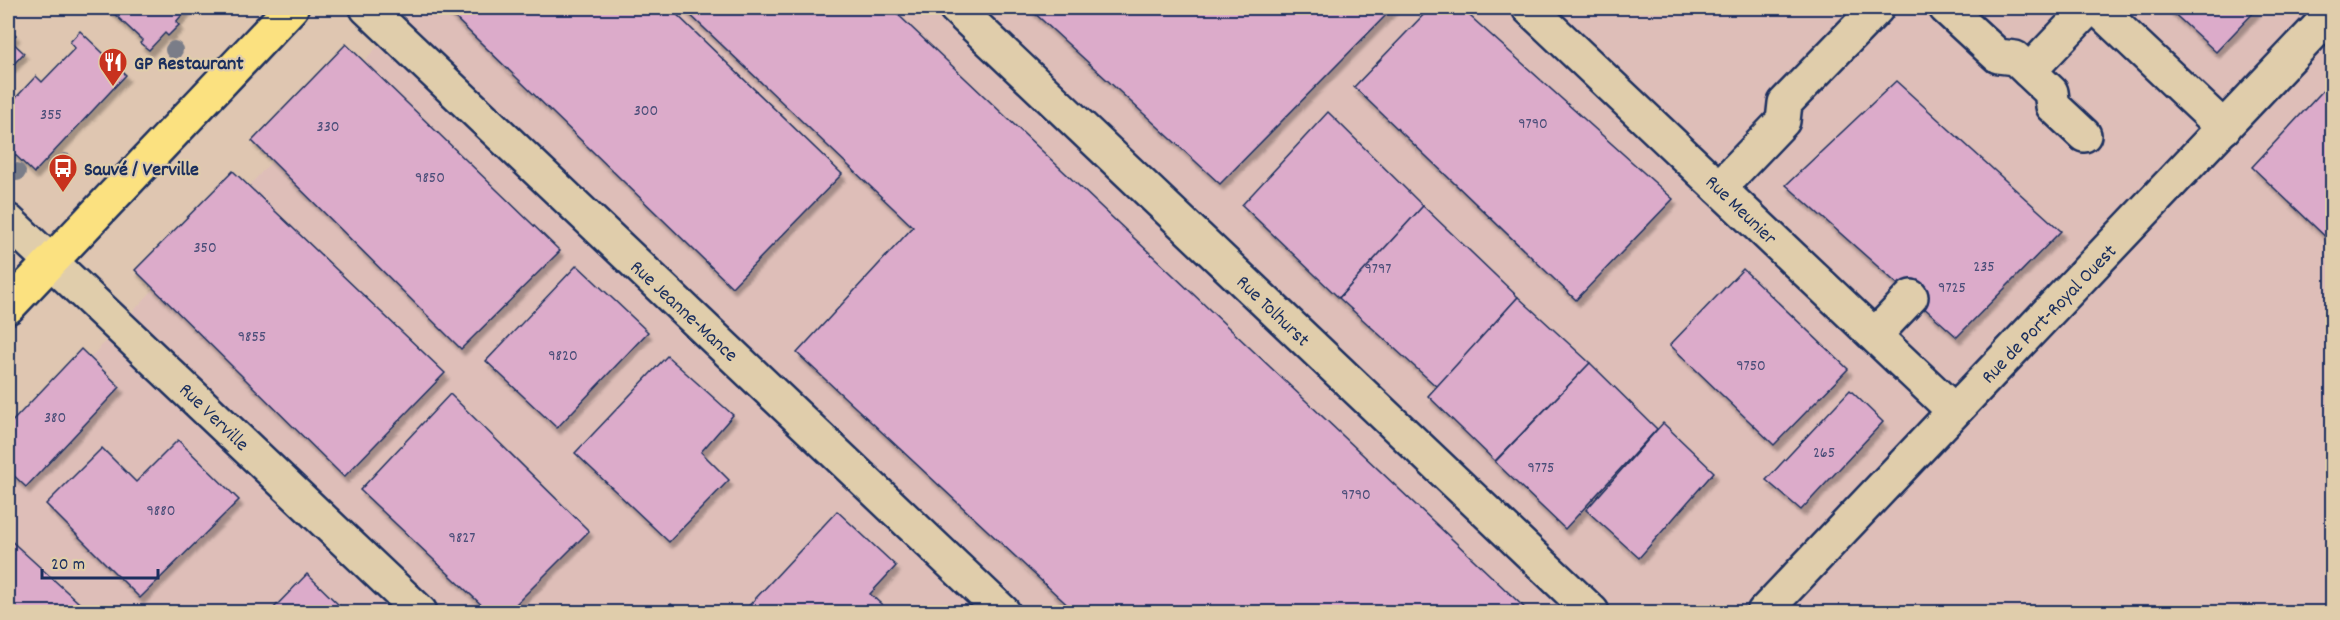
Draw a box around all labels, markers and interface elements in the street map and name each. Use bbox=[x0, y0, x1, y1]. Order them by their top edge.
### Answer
restaurant icon: GP Restaurant bbox=[97, 46, 129, 88]
place label: GP Restaurant bbox=[134, 51, 244, 79]
house number: 300 bbox=[634, 100, 658, 123]
house number: 355 bbox=[40, 104, 62, 127]
house number: 9790 bbox=[1518, 113, 1548, 136]
house number: 330 bbox=[317, 116, 339, 139]
bus stop icon: Sauvé / Verville bbox=[47, 152, 79, 194]
place label: Sauvé / Verville bbox=[84, 157, 199, 185]
house number: 9850 bbox=[415, 167, 445, 190]
street label: Rue Meunier bbox=[1698, 170, 1782, 253]
house number: 350 bbox=[193, 237, 217, 260]
street label: Rue de Port-Royal Ouest bbox=[1976, 239, 2124, 391]
street label: Rue Jeanne-Mance bbox=[623, 255, 743, 370]
house number: 235 bbox=[1973, 256, 1995, 279]
house number: 9797 bbox=[1365, 258, 1391, 281]
street label: Rue Tolhurst bbox=[1229, 270, 1315, 354]
house number: 9725 bbox=[1938, 277, 1966, 300]
house number: 9855 bbox=[238, 326, 266, 349]
house number: 9820 bbox=[548, 345, 578, 368]
house number: 9750 bbox=[1736, 355, 1766, 378]
street label: Rue Verville bbox=[172, 378, 254, 459]
house number: 380 bbox=[44, 407, 66, 430]
house number: 265 bbox=[1813, 442, 1835, 465]
house number: 9775 bbox=[1528, 457, 1555, 480]
house number: 9790 bbox=[1341, 484, 1371, 507]
house number: 9880 bbox=[147, 500, 175, 523]
house number: 9827 bbox=[449, 527, 475, 550]
scale bar bbox=[42, 542, 158, 580]
text: 20 m bbox=[51, 553, 85, 578]

